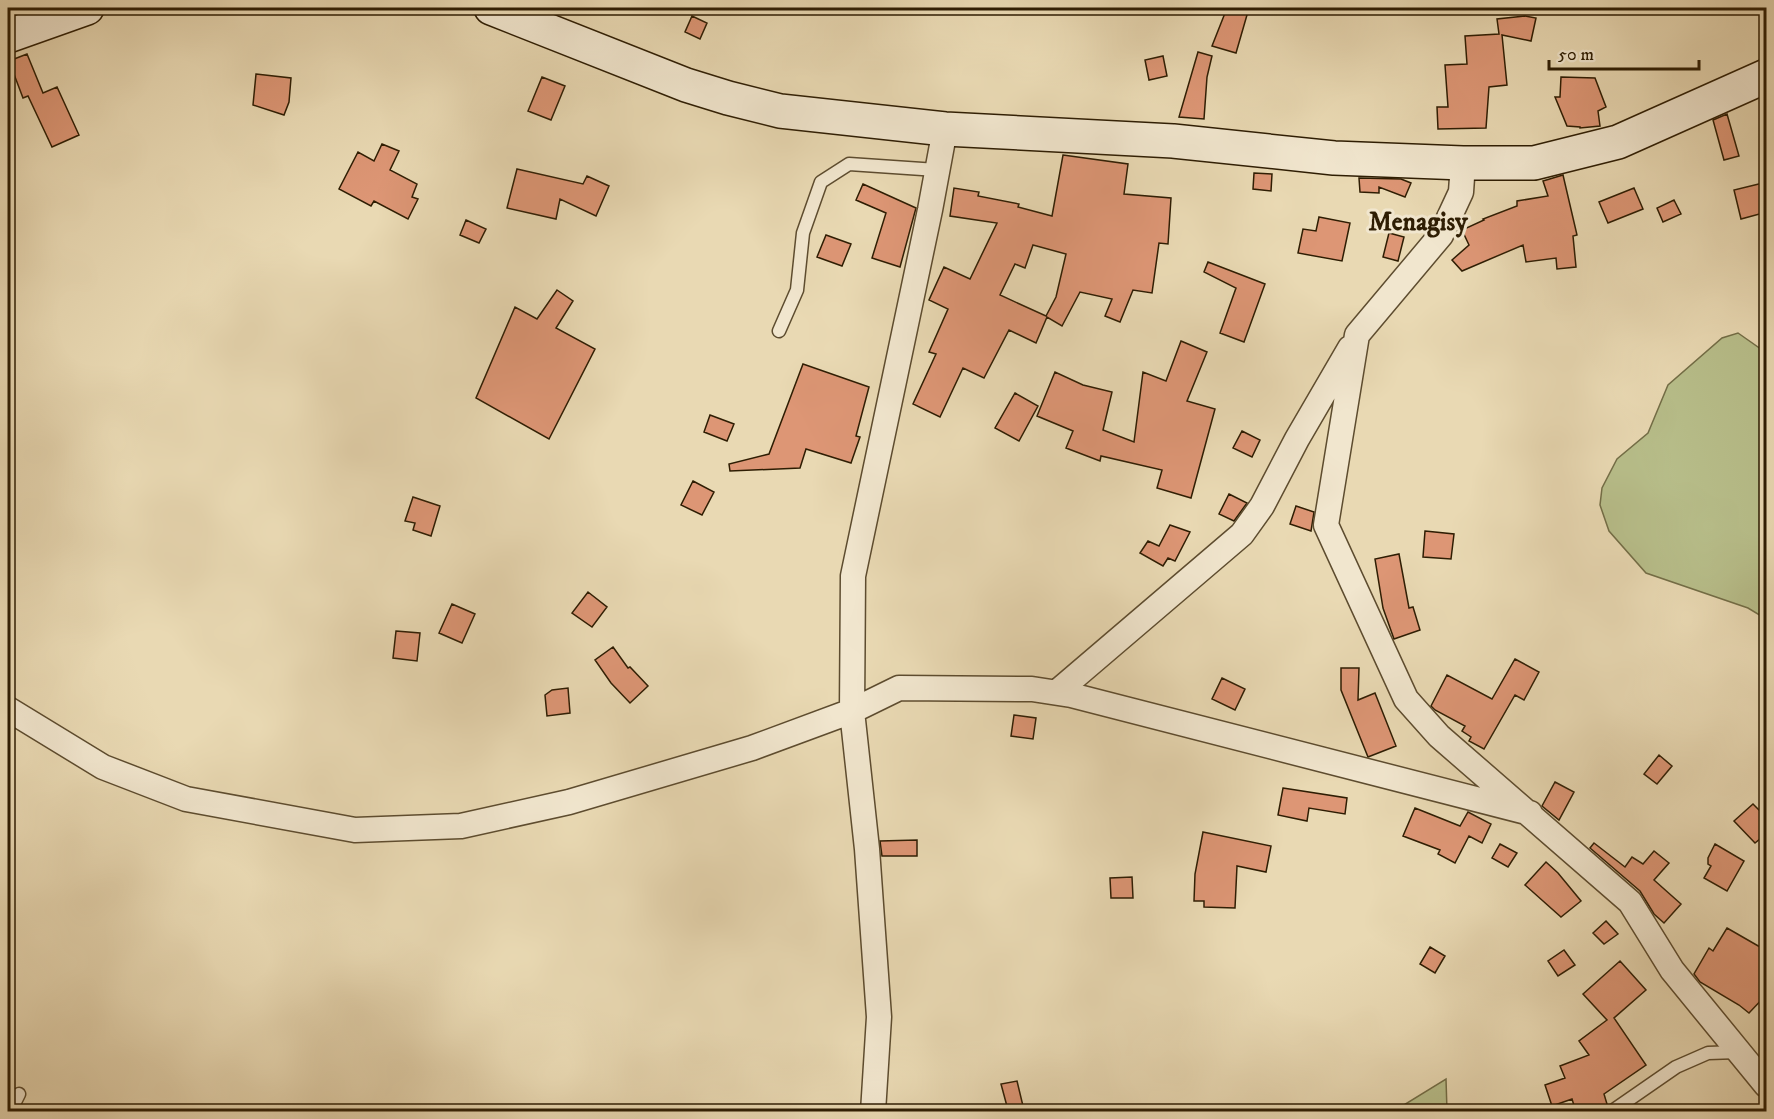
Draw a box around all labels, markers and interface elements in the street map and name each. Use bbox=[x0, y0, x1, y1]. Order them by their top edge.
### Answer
scale bar bbox=[1549, 33, 1699, 71]
text: 50 m bbox=[1558, 44, 1594, 66]
district label: Menagisy bbox=[1368, 206, 1468, 239]

